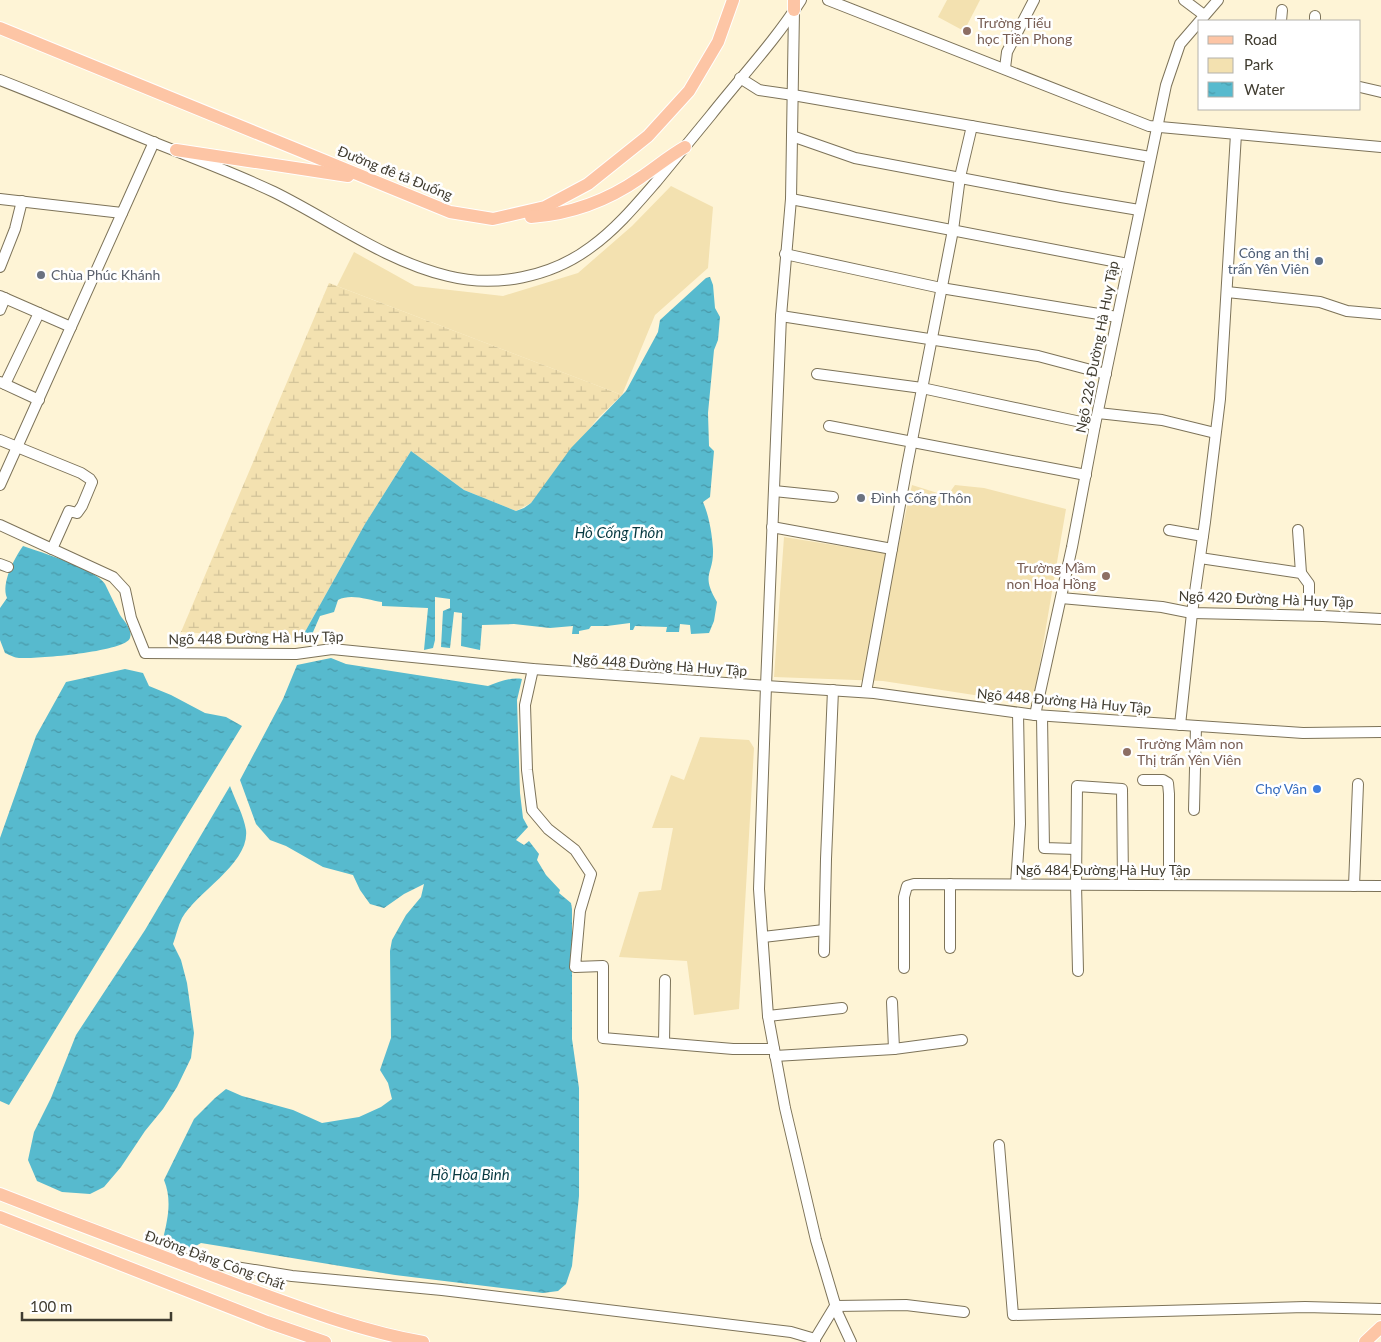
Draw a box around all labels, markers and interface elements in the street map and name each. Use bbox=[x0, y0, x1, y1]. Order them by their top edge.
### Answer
place label: Trường Tiểu học Tiền Phong bbox=[977, 14, 1072, 47]
legend bbox=[1198, 20, 1361, 110]
marker: Trường Tiểu học Tiền Phong bbox=[961, 25, 973, 37]
text: Road bbox=[1244, 30, 1277, 48]
text: Park bbox=[1244, 55, 1274, 73]
text: Water bbox=[1244, 80, 1285, 98]
street label: Đường đê tả Đuống bbox=[335, 142, 455, 203]
place label: Công an thị trấn Yên Viên bbox=[1228, 244, 1309, 277]
marker: Công an thị trấn Yên Viên bbox=[1313, 255, 1325, 267]
street label: Ngõ 226 Đường Hà Huy Tập bbox=[1071, 259, 1122, 434]
place label: Chùa Phúc Khánh bbox=[51, 266, 160, 283]
marker: Chùa Phúc Khánh bbox=[35, 269, 47, 281]
place label: Đình Cống Thôn bbox=[871, 489, 971, 506]
marker: Đình Cống Thôn bbox=[855, 492, 867, 504]
water label: Hồ Cống Thôn bbox=[575, 523, 663, 541]
place label: Trường Mầm non Hoa Hồng bbox=[1006, 559, 1096, 592]
marker: Trường Mầm non Hoa Hồng bbox=[1100, 570, 1112, 582]
street label: Ngõ 420 Đường Hà Huy Tập bbox=[1178, 587, 1354, 610]
street label: Ngõ 448 Đường Hà Huy Tập bbox=[168, 627, 344, 648]
street label: Ngõ 448 Đường Hà Huy Tập bbox=[572, 650, 748, 679]
street label: Ngõ 448 Đường Hà Huy Tập bbox=[976, 684, 1152, 717]
place label: Trường Mầm non Thị trấn Yên Viên bbox=[1137, 735, 1243, 768]
marker: Trường Mầm non Thị trấn Yên Viên bbox=[1121, 746, 1133, 758]
place label: Chợ Vân bbox=[1255, 780, 1307, 797]
marker: Chợ Vân bbox=[1311, 783, 1323, 795]
street label: Ngõ 484 Đường Hà Huy Tập bbox=[1016, 861, 1191, 878]
water label: Hồ Hòa Bình bbox=[430, 1165, 510, 1183]
street label: Đường Đặng Công Chất bbox=[143, 1226, 288, 1293]
scale bar bbox=[22, 1290, 171, 1322]
text: 100 m bbox=[30, 1297, 72, 1315]

